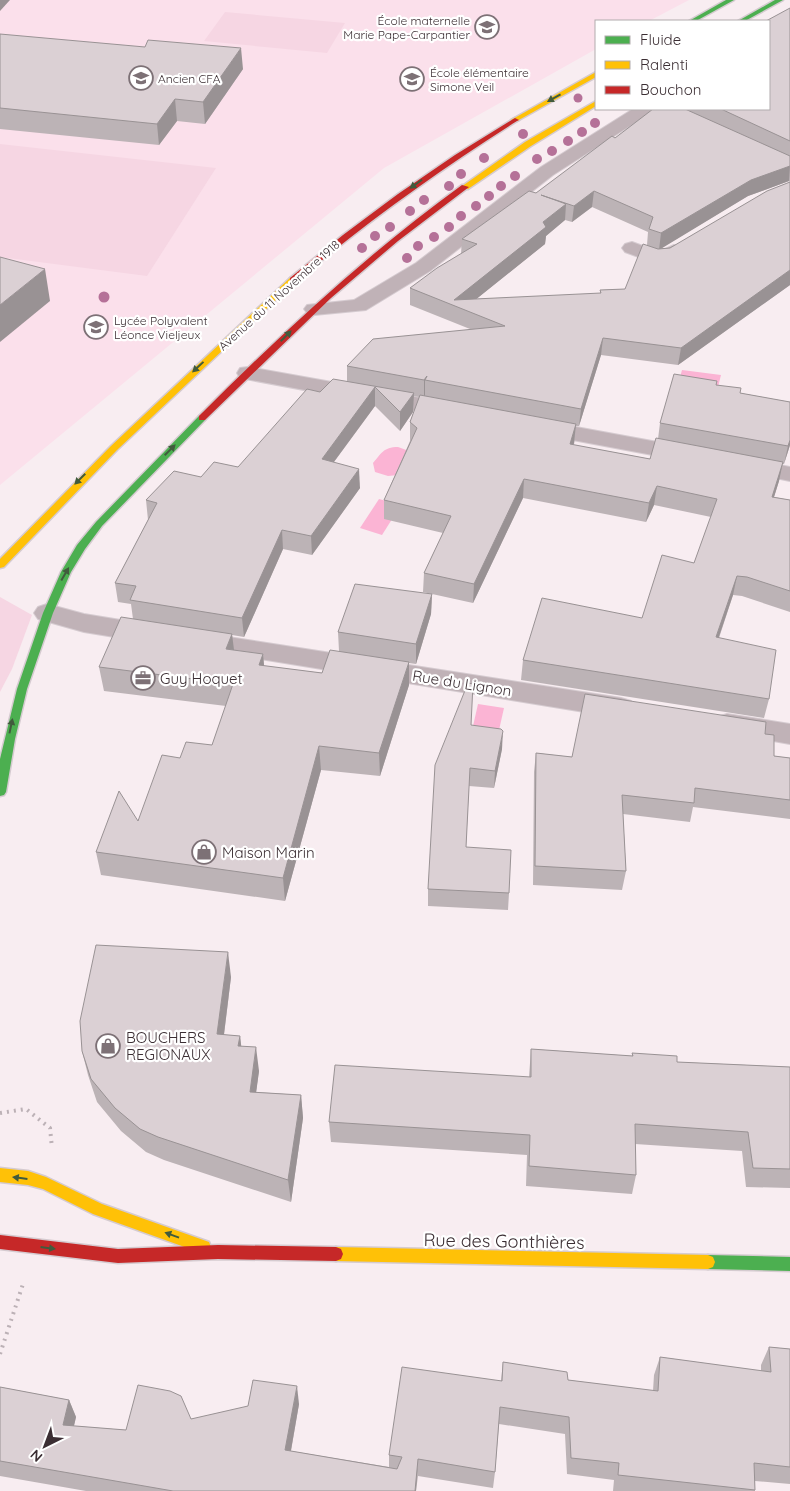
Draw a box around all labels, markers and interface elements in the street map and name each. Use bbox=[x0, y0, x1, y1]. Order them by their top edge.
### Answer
place label: École maternelle Marie Pape-Carpantier bbox=[343, 13, 470, 42]
school or university icon: École maternelle Marie Pape-Carpantier bbox=[474, 14, 500, 40]
legend bbox=[595, 20, 770, 110]
text: Fluide bbox=[640, 30, 681, 49]
text: Ralenti bbox=[640, 55, 688, 74]
school or university icon: Ancien CFA bbox=[128, 65, 154, 91]
place label: École élémentaire Simone Veil bbox=[430, 65, 529, 94]
school or university icon: École élémentaire Simone Veil bbox=[399, 66, 425, 92]
place label: Ancien CFA bbox=[158, 71, 221, 86]
text: Bouchon bbox=[640, 80, 701, 99]
one-way arrow bbox=[546, 94, 561, 102]
one-way arrow bbox=[409, 179, 423, 189]
street label: Avenue du 11 Novembre 1918 bbox=[215, 237, 343, 353]
place label: Lycée Polyvalent Léonce Vieljeux bbox=[114, 313, 208, 342]
school or university icon: Lycée Polyvalent Léonce Vieljeux bbox=[83, 314, 109, 340]
one-way arrow bbox=[280, 330, 292, 342]
one-way arrow bbox=[192, 361, 204, 373]
one-way arrow bbox=[164, 445, 176, 457]
one-way arrow bbox=[75, 473, 87, 485]
one-way arrow bbox=[61, 567, 70, 580]
office icon: Guy Hoquet bbox=[130, 665, 156, 691]
street label: Rue du Lignon bbox=[411, 666, 513, 700]
place label: Guy Hoquet bbox=[160, 669, 243, 688]
one-way arrow bbox=[7, 719, 15, 734]
shop icon: Maison Marin bbox=[191, 839, 217, 865]
place label: Maison Marin bbox=[222, 843, 315, 862]
place label: BOUCHERS REGIONAUX bbox=[126, 1028, 210, 1064]
shop icon: BOUCHERS REGIONAUX bbox=[95, 1033, 121, 1059]
one-way arrow bbox=[12, 1173, 28, 1181]
street label: Rue des Gonthières bbox=[423, 1228, 585, 1254]
one-way arrow bbox=[164, 1231, 179, 1239]
one-way arrow bbox=[41, 1244, 57, 1252]
north arrow bbox=[20, 1421, 70, 1471]
text: N bbox=[26, 1446, 46, 1466]

